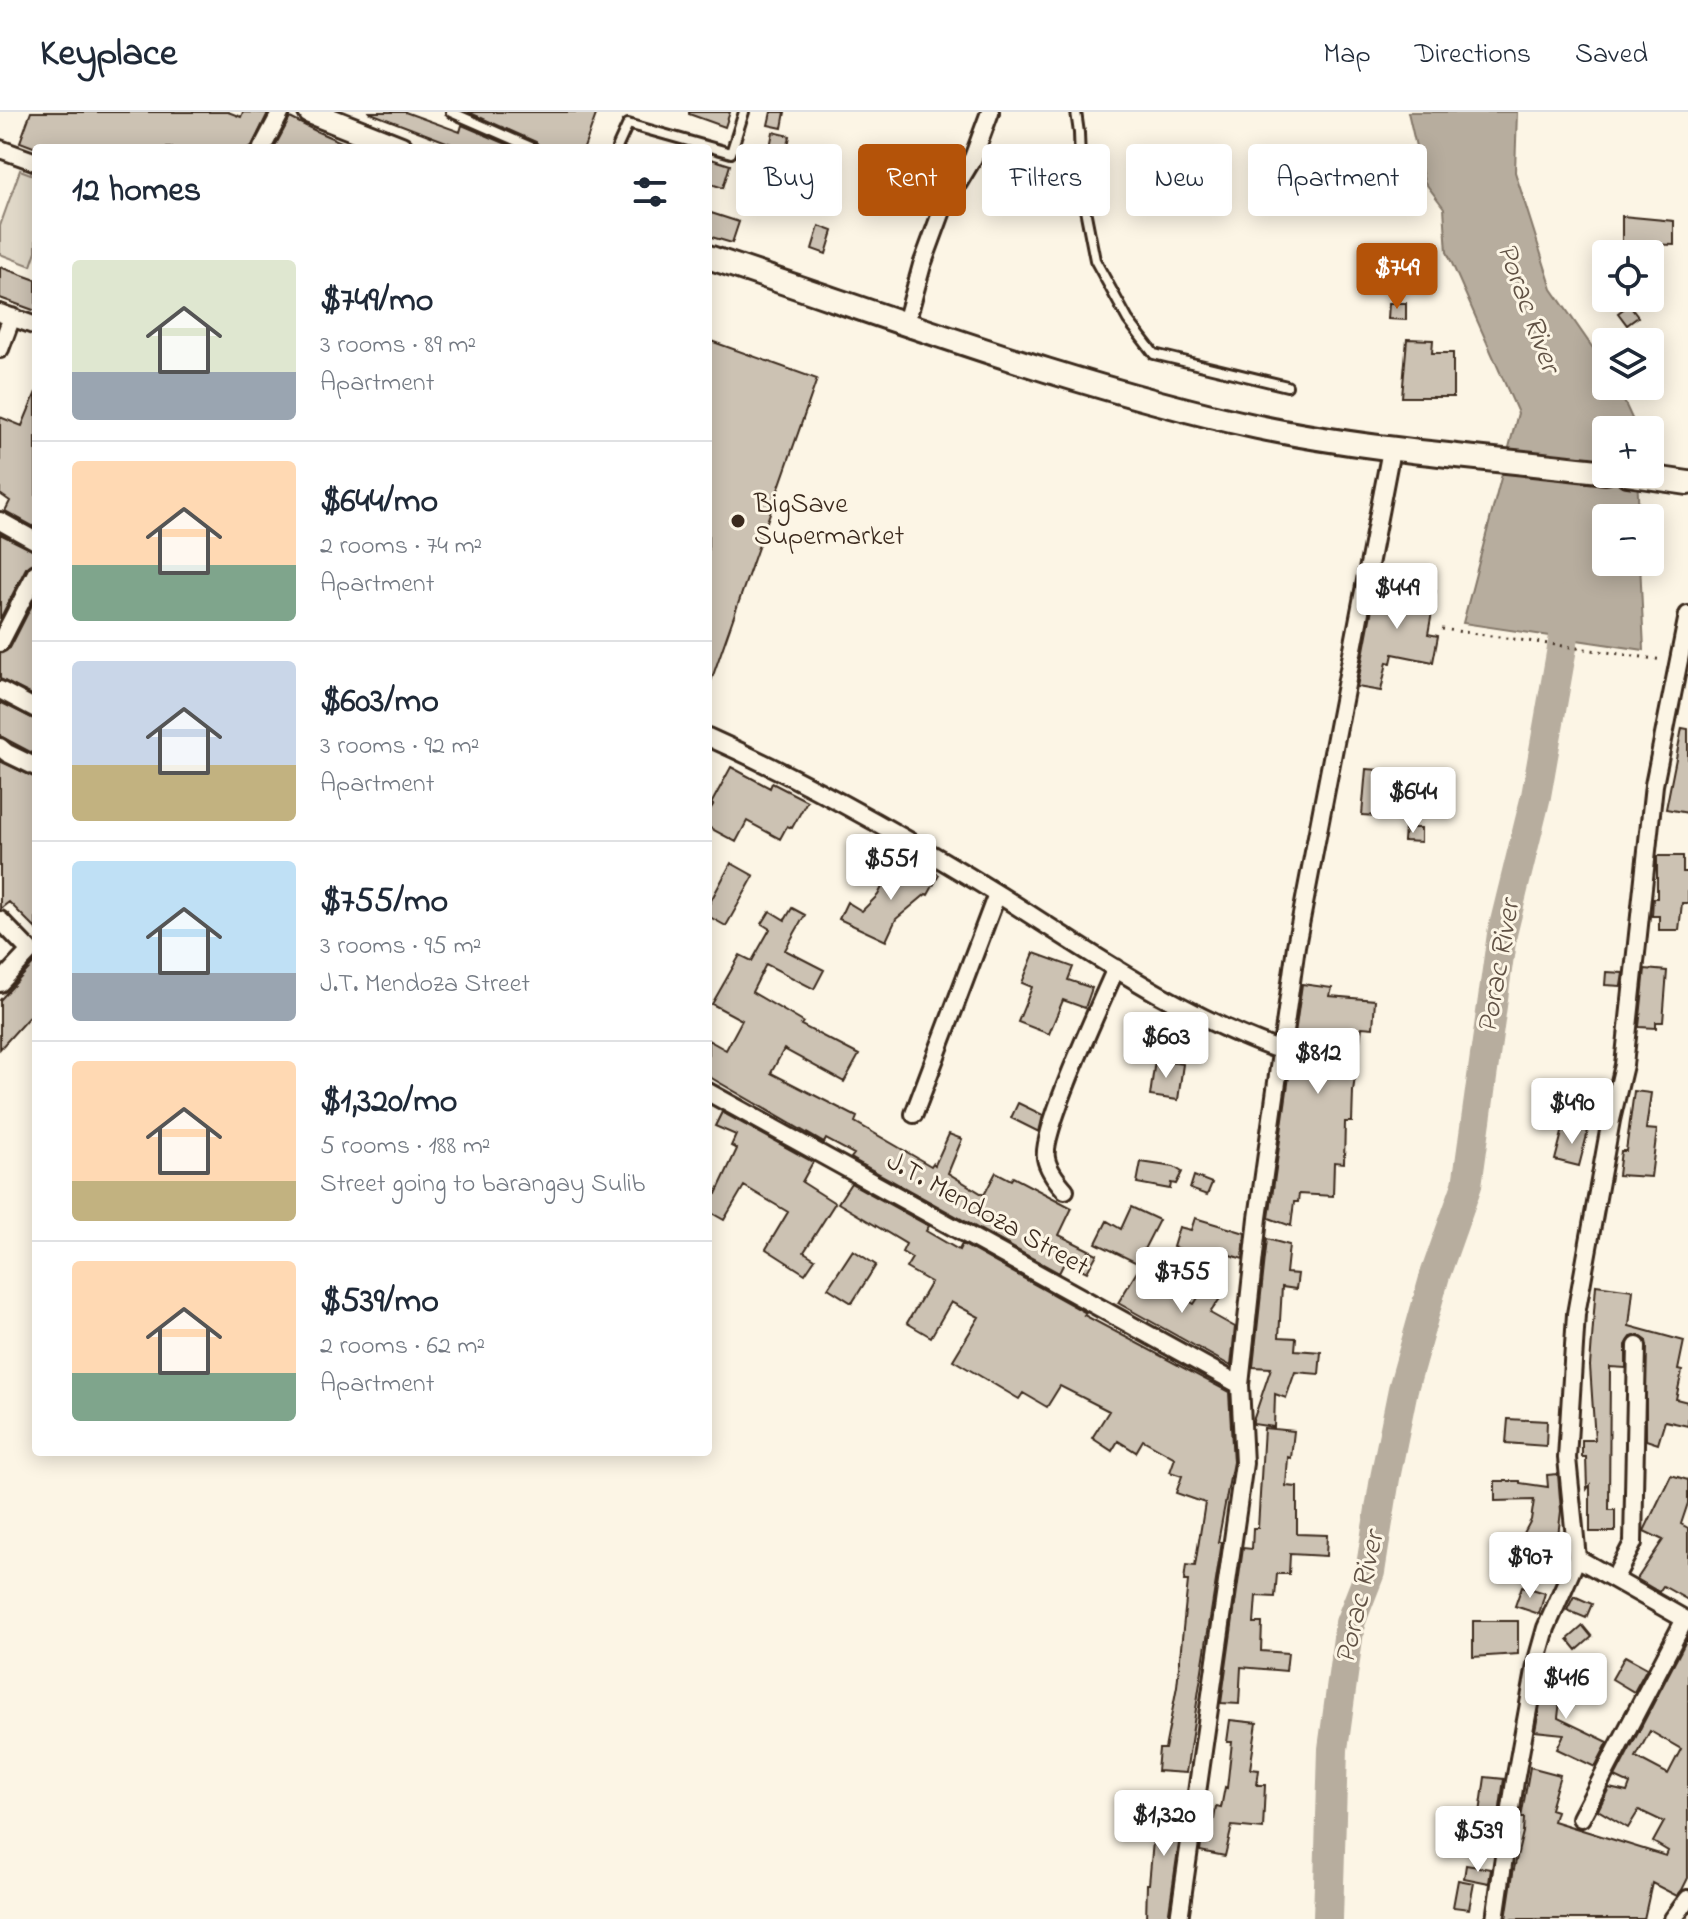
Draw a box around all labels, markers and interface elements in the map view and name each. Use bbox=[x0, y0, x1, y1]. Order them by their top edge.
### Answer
text: Keyplace bbox=[40, 27, 177, 83]
text: Map bbox=[1323, 35, 1371, 76]
text: Directions bbox=[1415, 35, 1531, 76]
text: Saved bbox=[1575, 35, 1648, 76]
chip: Buy bbox=[736, 144, 842, 216]
chip: Rent bbox=[858, 144, 966, 216]
chip: Filters bbox=[982, 144, 1110, 216]
chip: New bbox=[1126, 144, 1232, 216]
chip: Apartment bbox=[1248, 144, 1427, 216]
text: 12 homes bbox=[72, 167, 201, 217]
icon: filters bbox=[628, 170, 672, 214]
water label: Porac River bbox=[1483, 237, 1572, 382]
map controls bbox=[1592, 240, 1664, 576]
button: locate bbox=[1592, 240, 1664, 312]
pin: $749 bbox=[1350, 243, 1444, 311]
text: $749 bbox=[1375, 250, 1419, 288]
text: $749/mo bbox=[320, 277, 433, 327]
icon: home bbox=[136, 292, 232, 388]
text: 3 rooms · 89 m² bbox=[320, 327, 476, 365]
button: layers bbox=[1592, 328, 1664, 400]
text: Apartment bbox=[320, 365, 434, 403]
button: + bbox=[1592, 416, 1664, 488]
text: $644/mo bbox=[320, 478, 438, 528]
place label: BigSave Supermarket bbox=[753, 485, 904, 558]
icon: home bbox=[136, 493, 232, 589]
button: − bbox=[1592, 504, 1664, 576]
marker: BigSave Supermarket bbox=[729, 512, 747, 530]
text: 2 rooms · 74 m² bbox=[320, 528, 482, 566]
pin: $449 bbox=[1350, 563, 1444, 631]
text: Apartment bbox=[320, 566, 434, 604]
text: $449 bbox=[1375, 570, 1419, 608]
text: $603/mo bbox=[320, 678, 439, 728]
icon: home bbox=[136, 693, 232, 789]
text: 3 rooms · 92 m² bbox=[320, 728, 479, 766]
text: Apartment bbox=[320, 766, 434, 804]
pin: $644 bbox=[1366, 767, 1460, 835]
text: $644 bbox=[1389, 774, 1437, 812]
pin: $551 bbox=[844, 834, 938, 902]
text: $551 bbox=[864, 841, 918, 879]
text: $755/mo bbox=[320, 878, 448, 928]
icon: home bbox=[136, 893, 232, 989]
water label: Porac River bbox=[1467, 893, 1534, 1037]
text: 3 rooms · 95 m² bbox=[320, 928, 481, 966]
text: J.T. Mendoza Street bbox=[320, 966, 530, 1004]
pin: $603 bbox=[1119, 1012, 1213, 1080]
text: $603 bbox=[1141, 1019, 1191, 1057]
pin: $812 bbox=[1271, 1028, 1365, 1096]
text: $812 bbox=[1295, 1035, 1341, 1073]
text: $1,320/mo bbox=[320, 1078, 457, 1128]
pin: $490 bbox=[1525, 1078, 1619, 1146]
text: $490 bbox=[1549, 1085, 1595, 1123]
icon: home bbox=[136, 1093, 232, 1189]
text: 5 rooms · 188 m² bbox=[320, 1128, 491, 1166]
street label: J.T. Mendoza Street bbox=[878, 1142, 1096, 1288]
text: Street going to barangay Sulib bbox=[320, 1166, 645, 1204]
pin: $755 bbox=[1135, 1247, 1229, 1315]
text: $755 bbox=[1154, 1254, 1210, 1292]
text: $539/mo bbox=[320, 1278, 439, 1328]
icon: home bbox=[136, 1293, 232, 1389]
text: 2 rooms · 62 m² bbox=[320, 1328, 485, 1366]
text: Apartment bbox=[320, 1366, 434, 1404]
water label: Porac River bbox=[1324, 1524, 1398, 1669]
pin: $907 bbox=[1483, 1532, 1577, 1600]
text: $907 bbox=[1507, 1539, 1553, 1577]
pin: $416 bbox=[1519, 1653, 1613, 1721]
text: $416 bbox=[1543, 1660, 1589, 1698]
pin: $1,320 bbox=[1099, 1790, 1229, 1858]
text: $1,320 bbox=[1132, 1797, 1196, 1835]
pin: $539 bbox=[1431, 1806, 1525, 1874]
text: $539 bbox=[1453, 1813, 1503, 1851]

